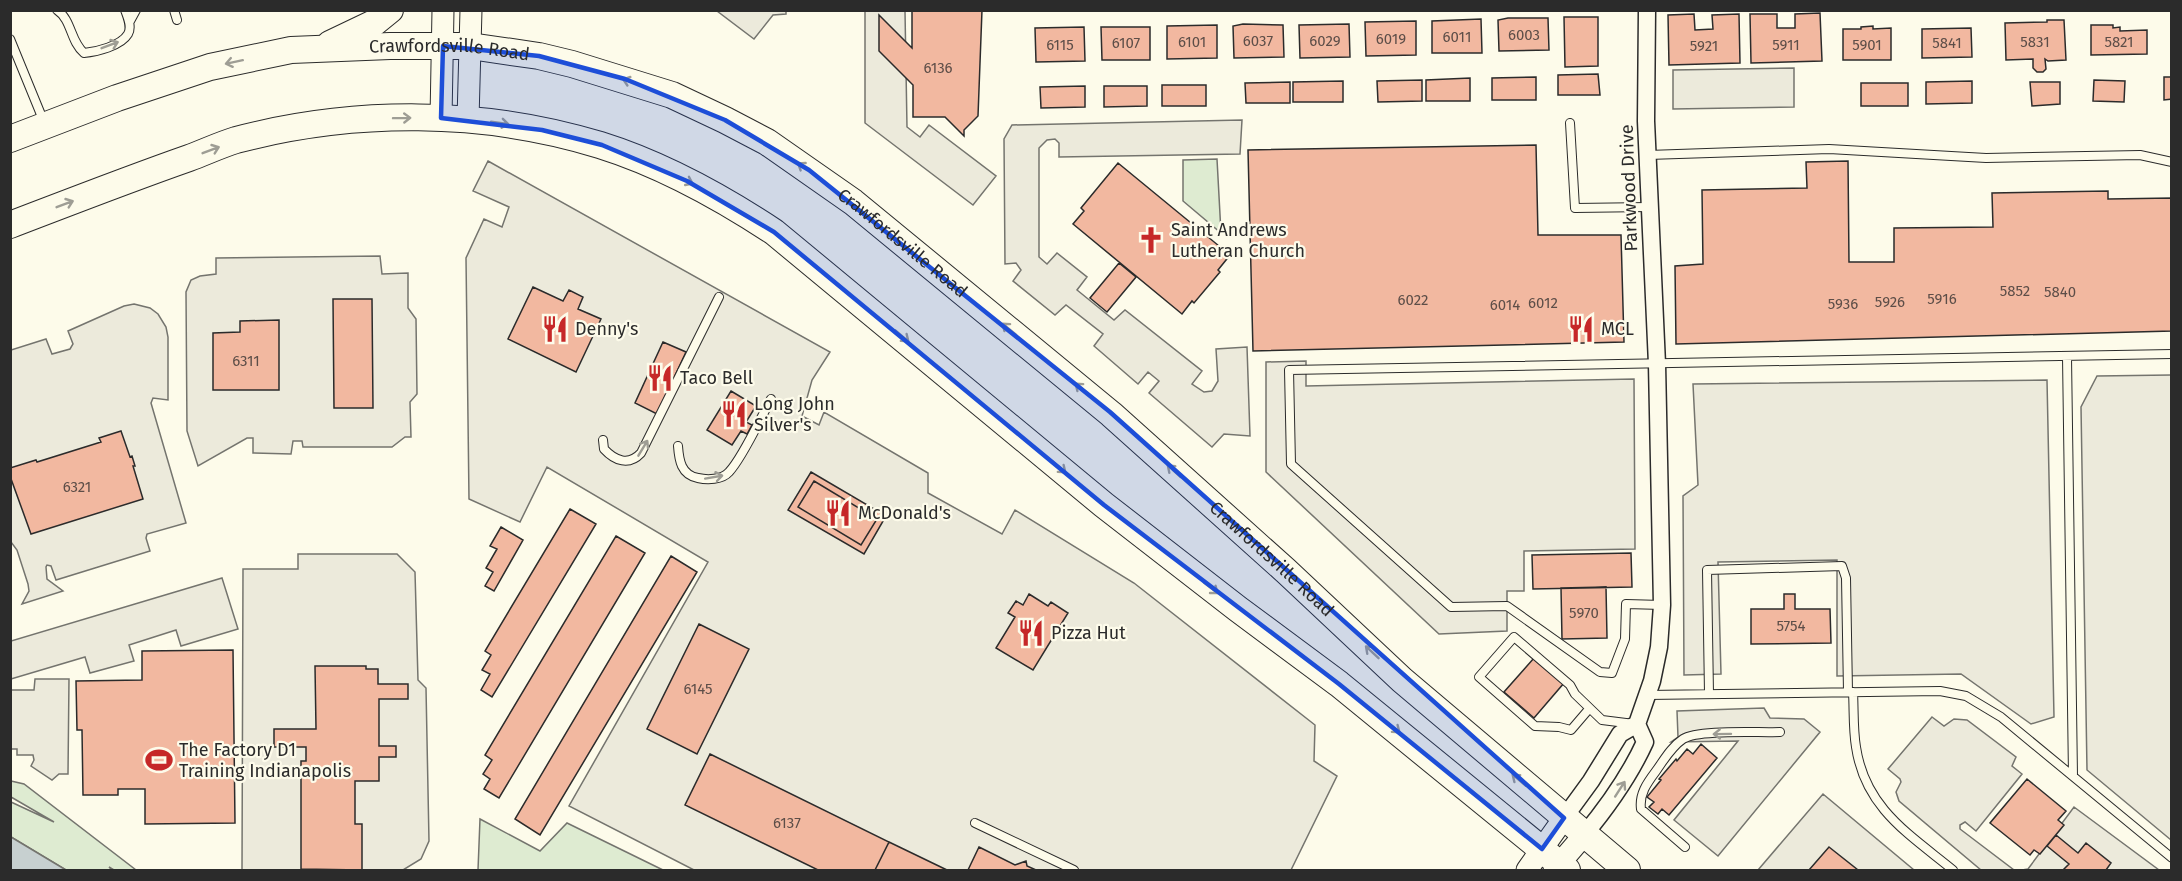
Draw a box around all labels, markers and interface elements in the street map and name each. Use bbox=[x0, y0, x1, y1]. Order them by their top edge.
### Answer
house number: 6003 bbox=[1508, 26, 1540, 44]
house number: 6011 bbox=[1443, 28, 1471, 46]
house number: 6019 bbox=[1376, 30, 1406, 48]
house number: 6037 bbox=[1243, 32, 1273, 50]
house number: 6029 bbox=[1309, 32, 1341, 50]
house number: 6101 bbox=[1178, 33, 1206, 51]
house number: 5831 bbox=[2020, 33, 2050, 51]
house number: 5821 bbox=[2104, 33, 2134, 51]
house number: 6107 bbox=[1112, 34, 1141, 52]
house number: 5841 bbox=[1932, 34, 1962, 52]
street label: Crawfordsville Road bbox=[369, 35, 531, 65]
house number: 6115 bbox=[1046, 36, 1074, 54]
house number: 5911 bbox=[1772, 36, 1800, 54]
house number: 5901 bbox=[1852, 36, 1882, 54]
house number: 5921 bbox=[1690, 37, 1718, 55]
one-way arrow bbox=[100, 39, 119, 50]
one-way arrow bbox=[225, 57, 244, 68]
house number: 6136 bbox=[923, 59, 953, 77]
one-way arrow bbox=[623, 75, 641, 86]
one-way arrow bbox=[392, 112, 412, 124]
one-way arrow bbox=[489, 118, 509, 129]
street label: Parkwood Drive bbox=[1616, 124, 1642, 252]
one-way arrow bbox=[201, 143, 220, 154]
one-way arrow bbox=[798, 162, 814, 174]
one-way arrow bbox=[676, 175, 694, 187]
street label: Crawfordsville Road bbox=[833, 184, 972, 302]
one-way arrow bbox=[55, 198, 74, 209]
place label: Saint Andrews Lutheran Church bbox=[1171, 219, 1305, 262]
church icon: Saint Andrews Lutheran Church bbox=[1136, 225, 1166, 255]
house number: 5852 bbox=[2000, 282, 2030, 300]
house number: 5840 bbox=[2044, 283, 2076, 301]
house number: 5916 bbox=[1927, 290, 1957, 308]
house number: 6022 bbox=[1397, 291, 1429, 309]
house number: 5926 bbox=[1875, 293, 1905, 311]
house number: 6012 bbox=[1528, 294, 1558, 312]
house number: 5936 bbox=[1828, 295, 1858, 313]
house number: 6014 bbox=[1490, 296, 1520, 314]
restaurant icon: Denny's bbox=[540, 314, 570, 344]
restaurant icon: MCL bbox=[1566, 314, 1596, 344]
place label: Denny's bbox=[575, 318, 638, 340]
place label: MCL bbox=[1601, 318, 1634, 340]
one-way arrow bbox=[1001, 323, 1017, 336]
one-way arrow bbox=[894, 330, 910, 343]
house number: 6311 bbox=[232, 352, 260, 370]
restaurant icon: Taco Bell bbox=[645, 363, 675, 393]
place label: Taco Bell bbox=[680, 367, 753, 389]
one-way arrow bbox=[1074, 383, 1090, 396]
place label: Long John Silver's bbox=[754, 393, 835, 436]
restaurant icon: Long John Silver's bbox=[719, 399, 749, 429]
one-way arrow bbox=[637, 440, 649, 457]
one-way arrow bbox=[1050, 460, 1066, 473]
one-way arrow bbox=[1167, 464, 1182, 478]
one-way arrow bbox=[704, 472, 723, 483]
house number: 6321 bbox=[63, 478, 91, 496]
street label: Crawfordsville Road bbox=[1205, 497, 1339, 621]
restaurant icon: McDonald's bbox=[823, 498, 853, 528]
place label: McDonald's bbox=[858, 502, 951, 524]
one-way arrow bbox=[1203, 582, 1219, 595]
house number: 5970 bbox=[1569, 604, 1599, 622]
house number: 5754 bbox=[1776, 617, 1806, 635]
restaurant icon: Pizza Hut bbox=[1016, 618, 1046, 648]
place label: Pizza Hut bbox=[1051, 622, 1126, 644]
one-way arrow bbox=[1365, 645, 1380, 659]
house number: 6145 bbox=[683, 680, 713, 698]
one-way arrow bbox=[1385, 720, 1401, 733]
one-way arrow bbox=[1712, 728, 1732, 740]
place label: The Factory D1 Training Indianapolis bbox=[179, 739, 351, 782]
sports icon: The Factory D1 Training Indianapolis bbox=[144, 745, 174, 775]
one-way arrow bbox=[1511, 773, 1527, 786]
one-way arrow bbox=[1614, 780, 1627, 797]
house number: 6137 bbox=[773, 814, 801, 832]

